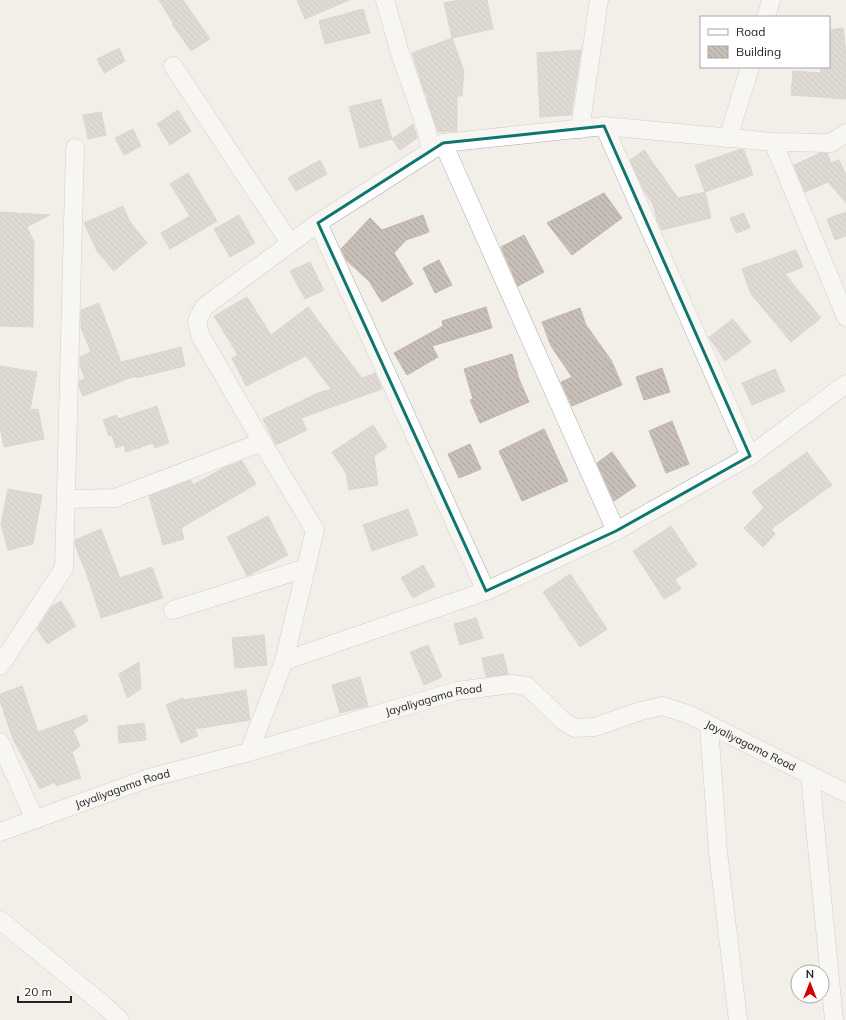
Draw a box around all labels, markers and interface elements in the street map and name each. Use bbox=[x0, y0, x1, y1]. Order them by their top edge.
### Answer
legend bbox=[700, 16, 830, 68]
text: Road bbox=[736, 24, 765, 39]
text: Building bbox=[736, 44, 781, 59]
street label: Jayaliyagama Road bbox=[384, 681, 483, 719]
street label: Jayaliyagama Road bbox=[703, 717, 798, 774]
street label: Jayaliyagama Road bbox=[73, 766, 171, 811]
north arrow bbox=[790, 964, 830, 1004]
text: N bbox=[806, 967, 814, 981]
scale bar bbox=[18, 978, 71, 1004]
text: 20 m bbox=[24, 984, 52, 999]

